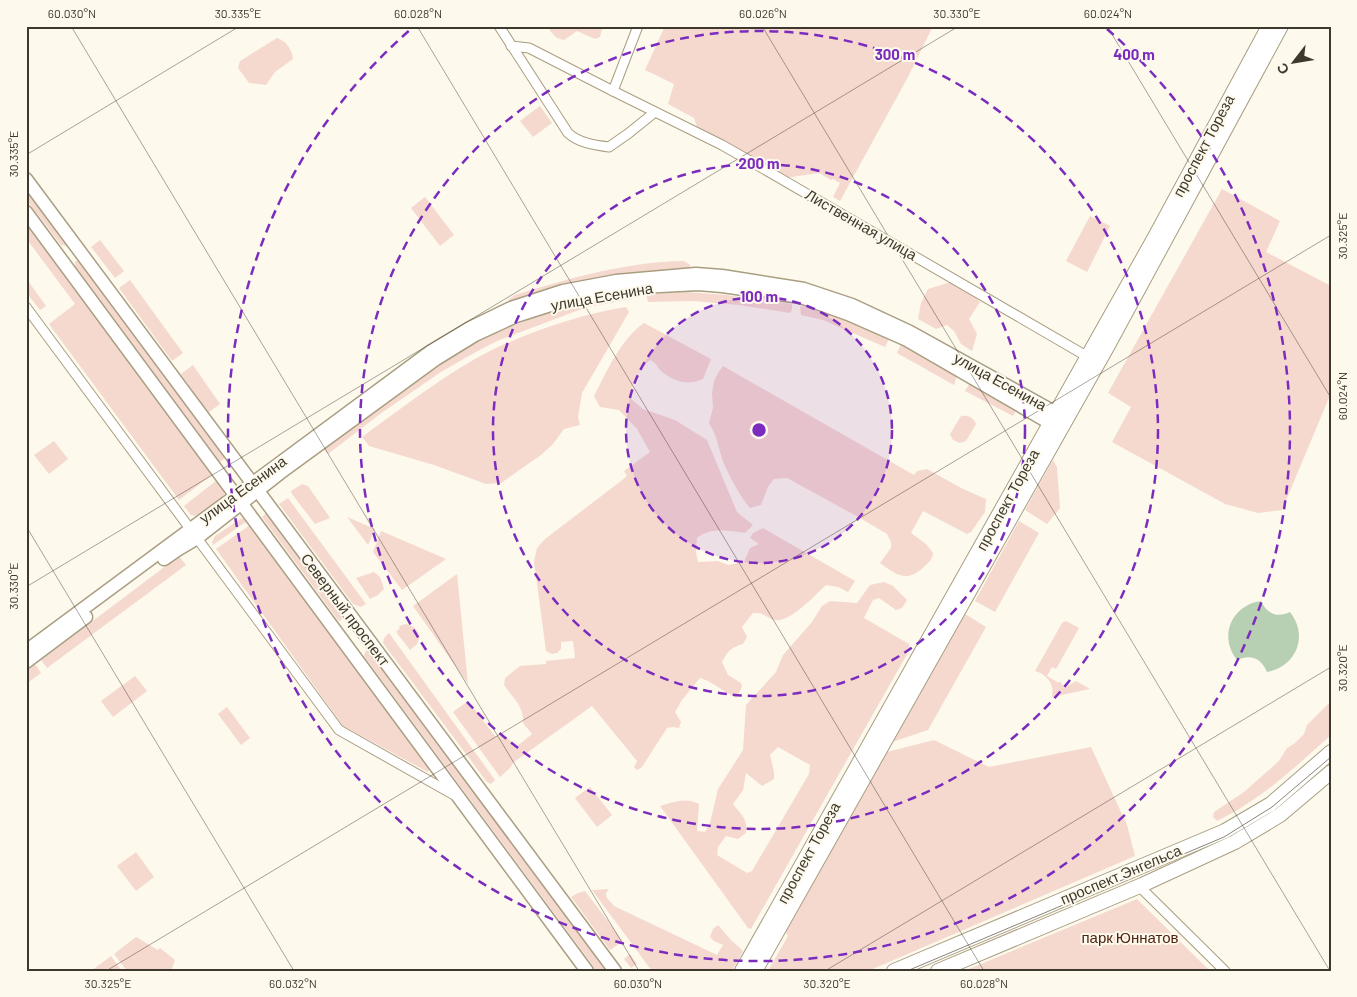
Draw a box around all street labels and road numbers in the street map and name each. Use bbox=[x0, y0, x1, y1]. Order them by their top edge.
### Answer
street label: проспект Тореза bbox=[1169, 91, 1238, 200]
street label: Лиственная улица bbox=[802, 185, 921, 264]
street label: улица Есенина bbox=[549, 278, 655, 314]
street label: улица Есенина bbox=[951, 348, 1051, 414]
street label: проспект Тореза bbox=[972, 445, 1043, 553]
street label: улица Есенина bbox=[195, 451, 290, 527]
street label: Северный проспект bbox=[298, 549, 394, 669]
street label: проспект Тореза bbox=[773, 798, 844, 906]
street label: проспект Энгельса bbox=[1057, 840, 1184, 908]

